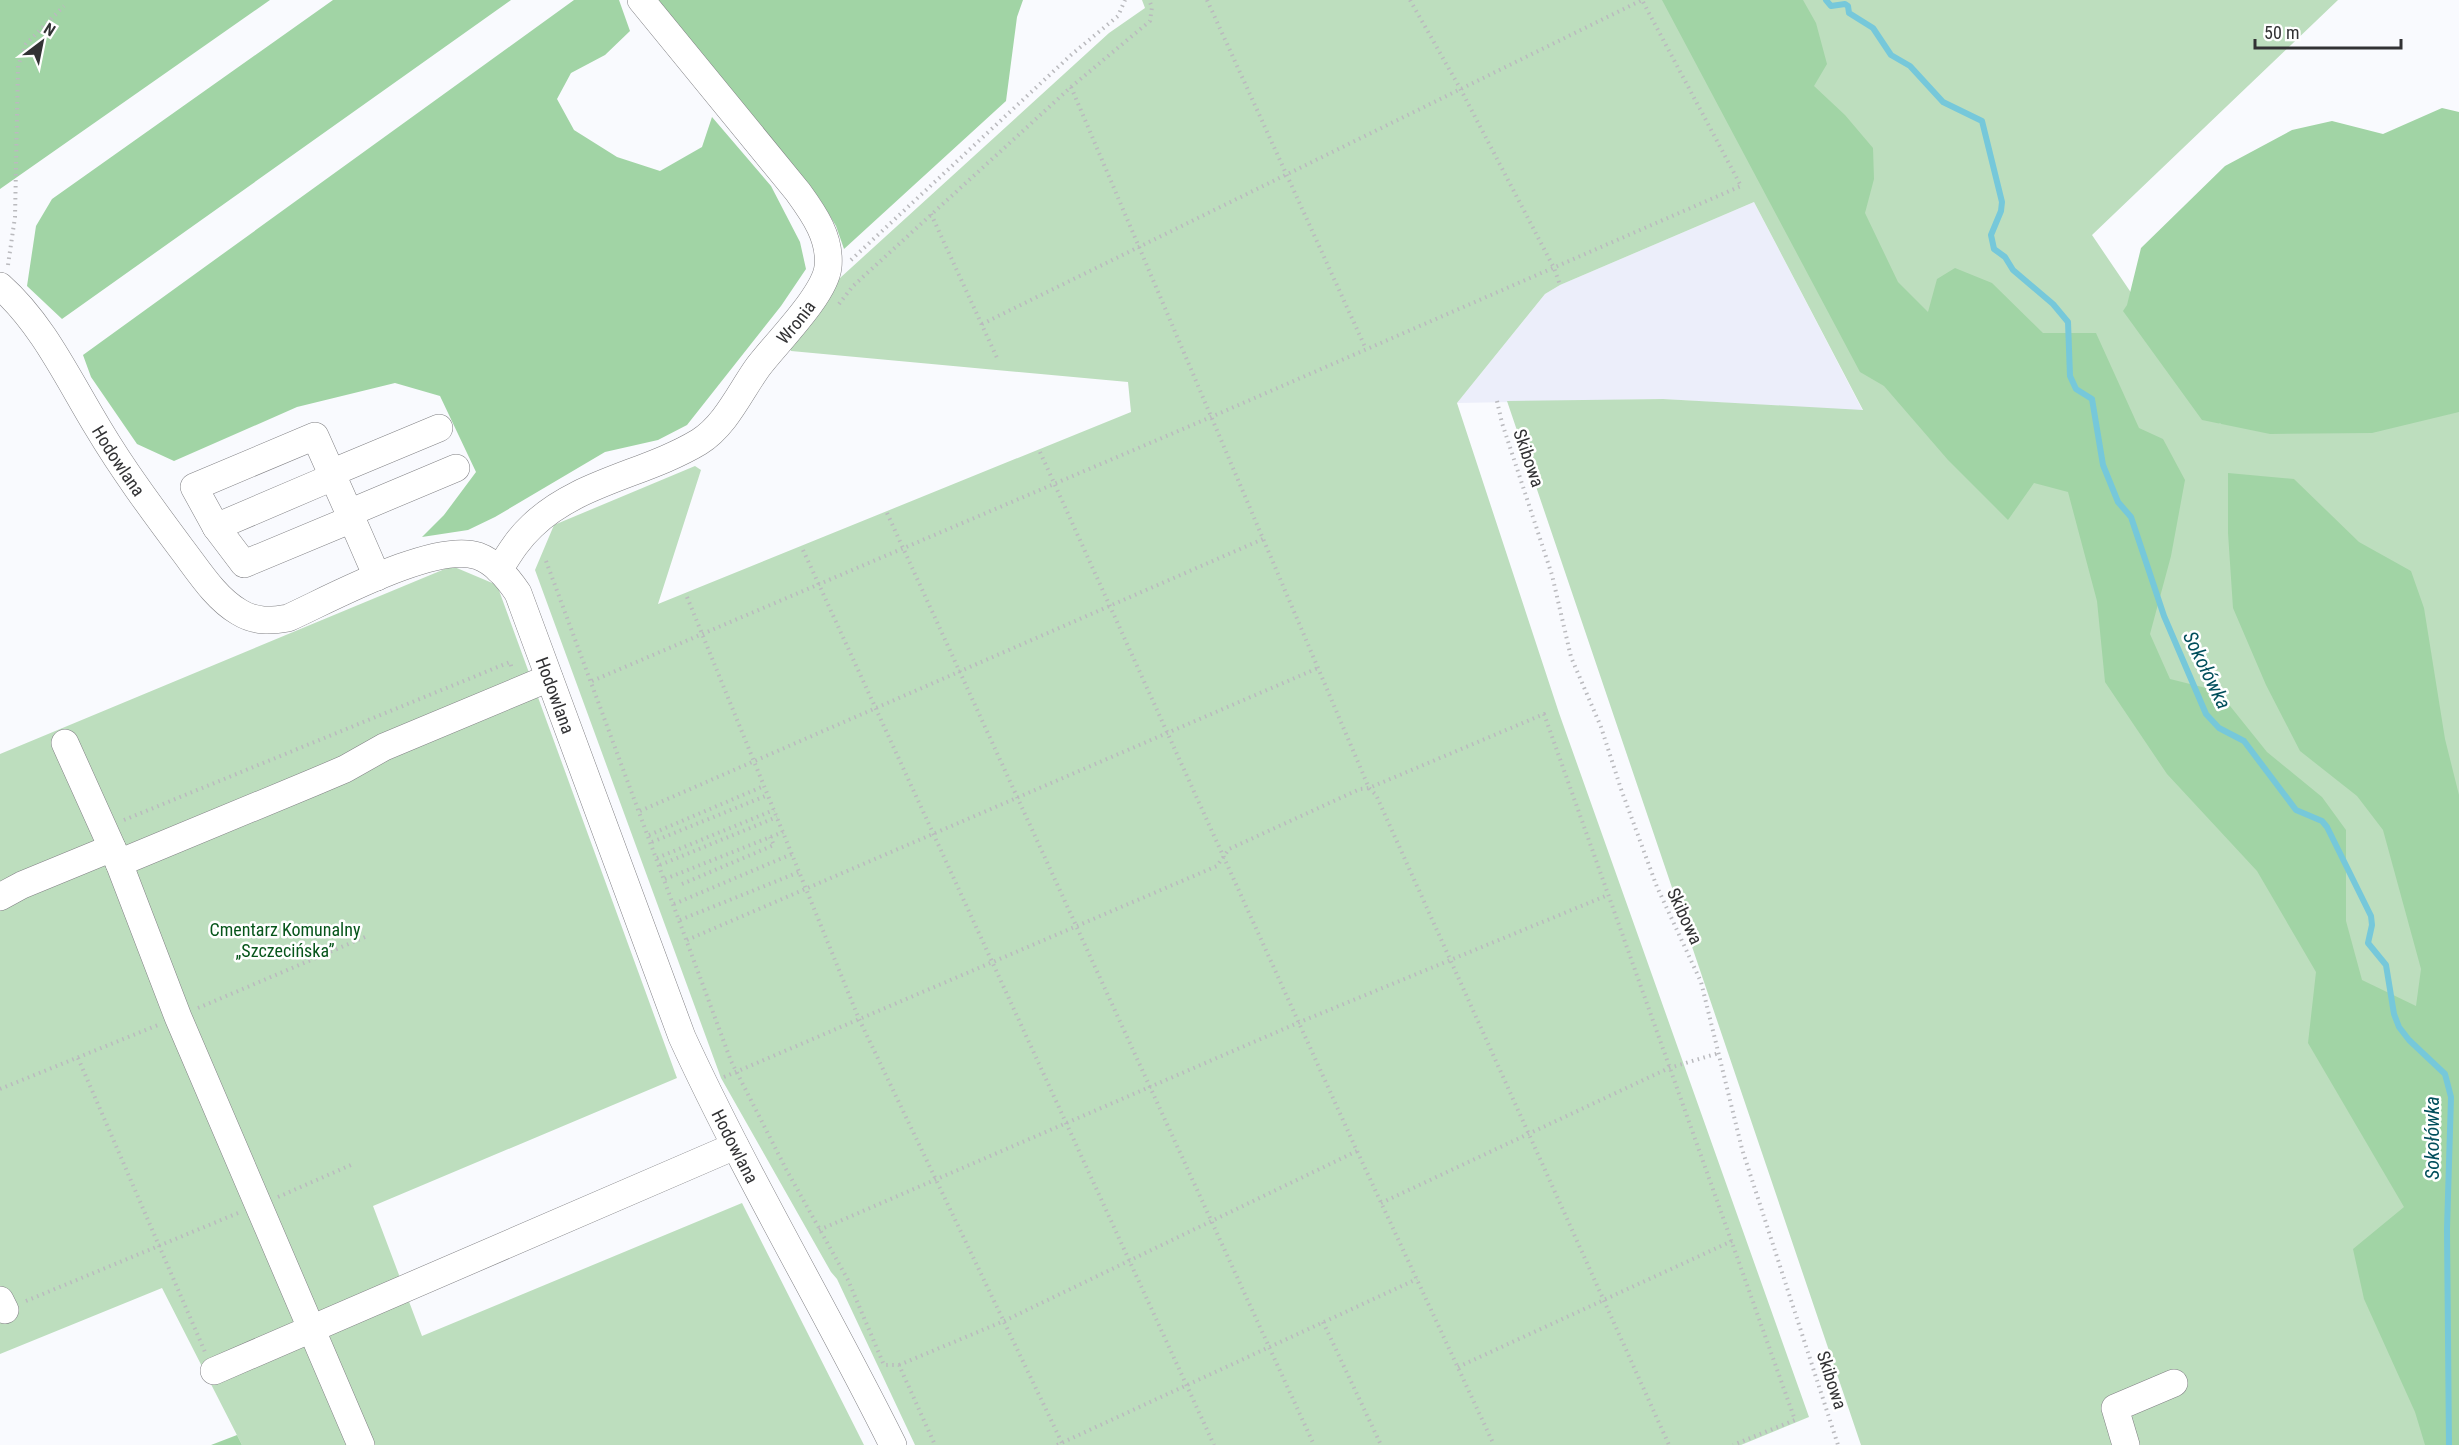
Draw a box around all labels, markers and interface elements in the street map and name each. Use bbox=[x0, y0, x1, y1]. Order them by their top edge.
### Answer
north arrow bbox=[12, 12, 72, 72]
scale bar bbox=[2255, 12, 2400, 50]
text: N bbox=[40, 19, 59, 40]
text: 50 m bbox=[2264, 22, 2299, 43]
street label: Wronia bbox=[772, 296, 819, 348]
street label: Hodowlana bbox=[88, 421, 150, 500]
street label: Skibowa bbox=[1509, 426, 1549, 490]
water label: Sokołówka bbox=[2178, 627, 2236, 713]
street label: Hodowlana bbox=[532, 654, 579, 736]
street label: Skibowa bbox=[1663, 884, 1707, 948]
park label: Cmentarz Komunalny „Szczecińska” bbox=[210, 919, 361, 961]
water label: Sokołówka bbox=[2420, 1096, 2444, 1180]
street label: Hodowlana bbox=[708, 1106, 763, 1186]
street label: Skibowa bbox=[1813, 1348, 1851, 1412]

